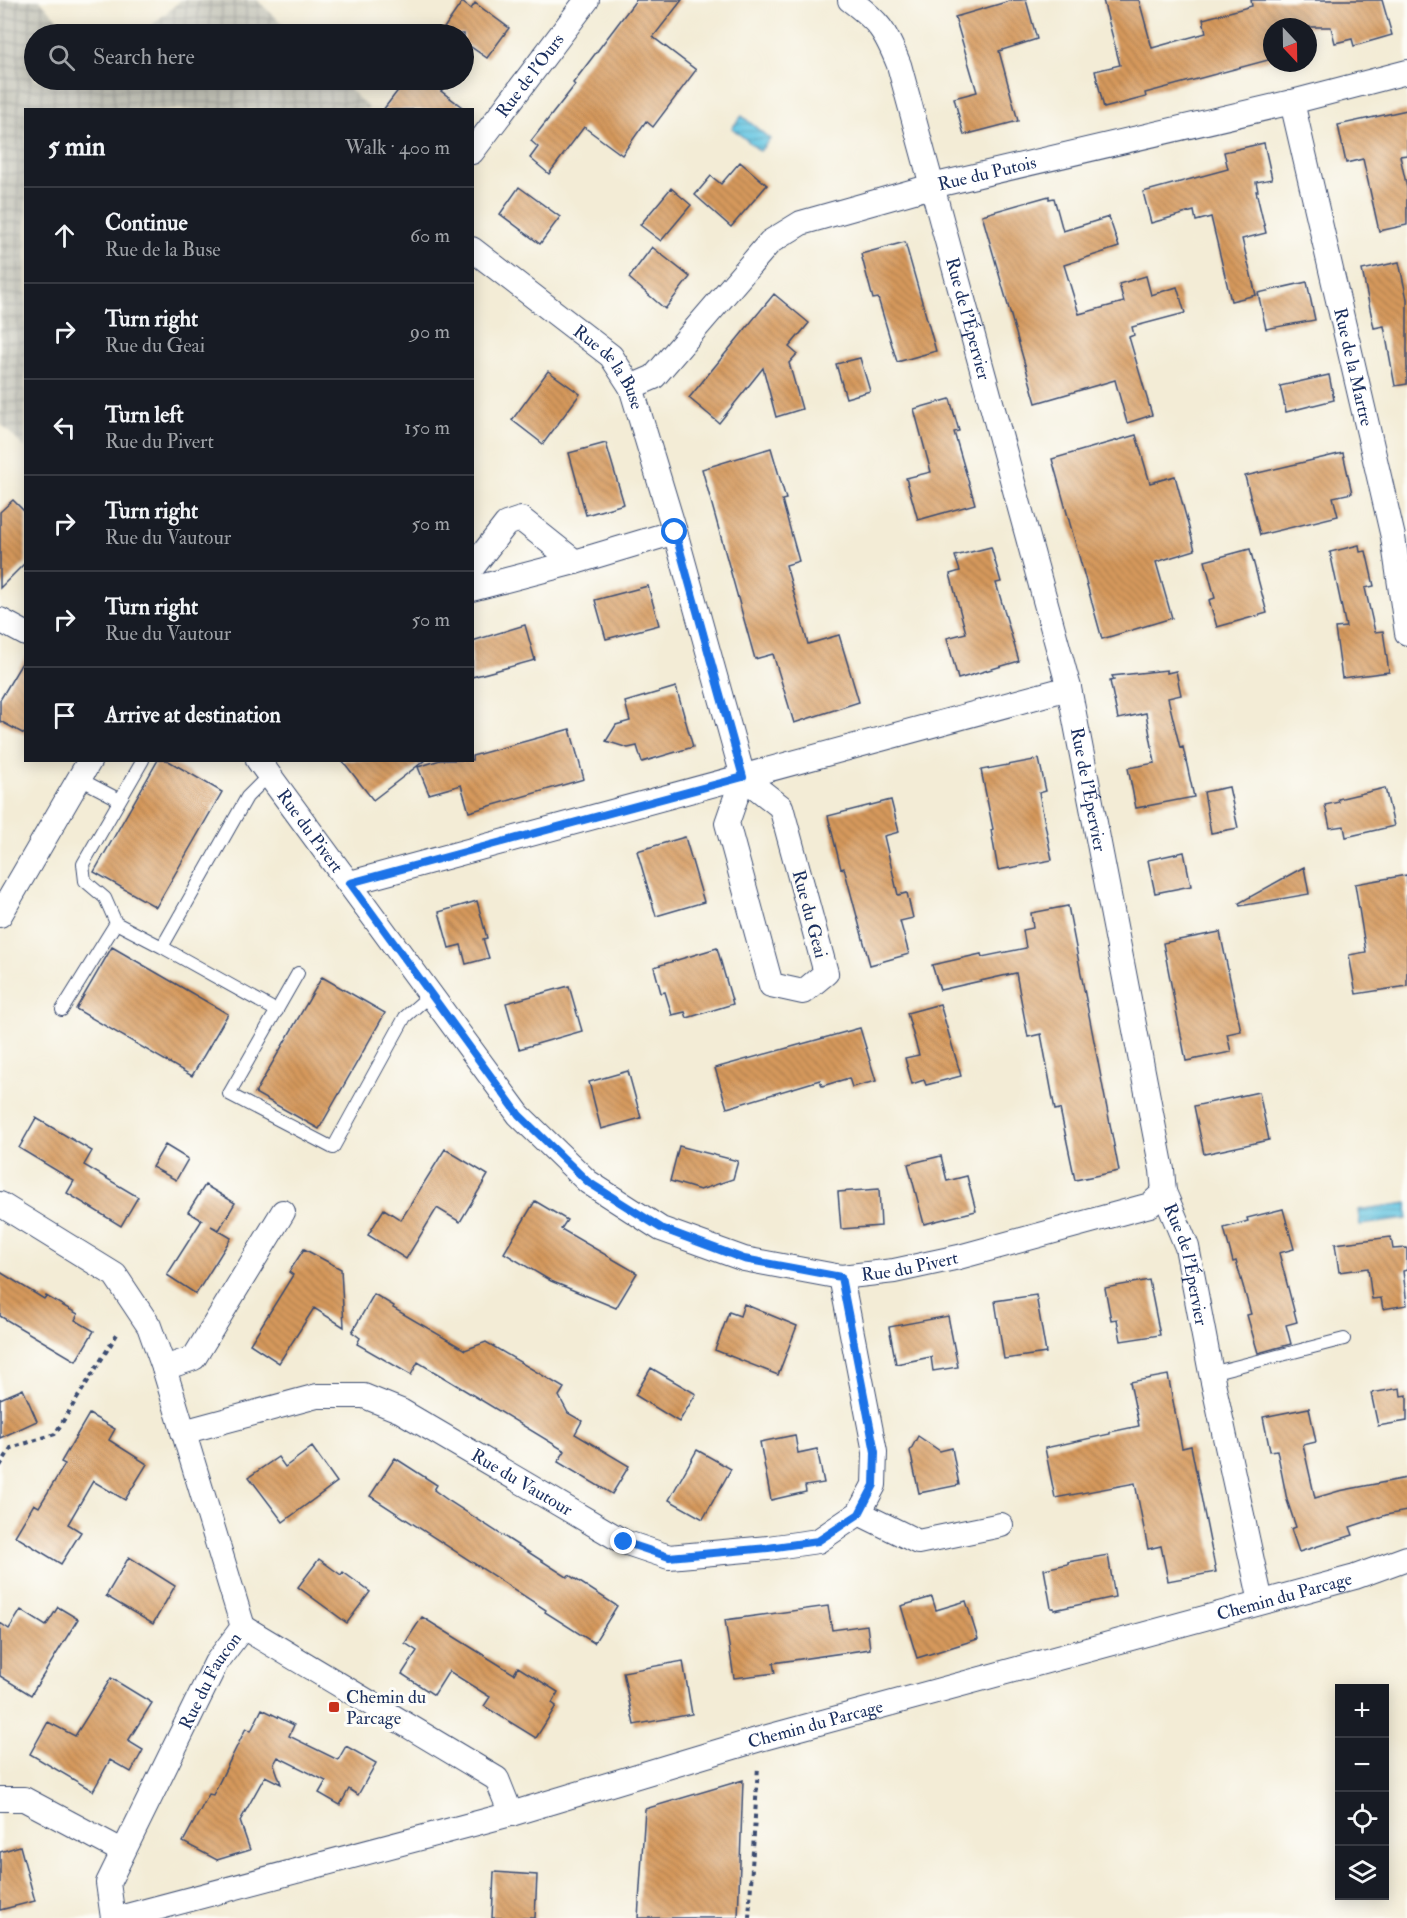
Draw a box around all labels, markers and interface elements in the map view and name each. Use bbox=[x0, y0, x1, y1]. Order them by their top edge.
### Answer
north arrow bbox=[1263, 18, 1317, 72]
search box bbox=[24, 24, 474, 90]
street label: Rue de l'Ours bbox=[491, 29, 570, 122]
icon: search bbox=[45, 41, 78, 74]
text: Search here bbox=[93, 43, 195, 71]
text: 5 min bbox=[48, 131, 105, 163]
text: Walk · 400 m bbox=[345, 135, 450, 160]
street label: Rue du Putois bbox=[936, 151, 1039, 196]
text: Continue bbox=[105, 209, 188, 237]
icon: ahead bbox=[48, 219, 81, 252]
text: 60 m bbox=[410, 223, 450, 248]
text: Rue de la Buse bbox=[105, 237, 221, 262]
street label: Rue de l'Épervier bbox=[940, 255, 996, 383]
text: Turn right bbox=[105, 305, 198, 333]
street label: Rue de la Martre bbox=[1328, 306, 1378, 429]
icon: right bbox=[48, 315, 81, 348]
text: 90 m bbox=[410, 319, 450, 344]
street label: Rue de la Buse bbox=[568, 320, 648, 413]
text: Rue du Geai bbox=[105, 333, 205, 358]
text: Turn left bbox=[105, 401, 184, 429]
icon: left bbox=[48, 411, 81, 444]
text: 150 m bbox=[404, 415, 450, 440]
text: Rue du Pivert bbox=[105, 429, 214, 454]
text: Turn right bbox=[105, 497, 198, 525]
icon: right bbox=[48, 507, 81, 540]
text: 50 m bbox=[411, 511, 450, 536]
route start bbox=[661, 518, 687, 544]
text: Rue du Vautour bbox=[105, 525, 231, 550]
text: Turn right bbox=[105, 593, 198, 621]
icon: right bbox=[48, 603, 81, 636]
text: 50 m bbox=[411, 607, 450, 632]
text: Rue du Vautour bbox=[105, 621, 231, 646]
icon: arrive bbox=[48, 699, 81, 732]
text: Arrive at destination bbox=[105, 701, 281, 729]
street label: Rue de l'Épervier bbox=[1065, 725, 1111, 854]
street label: Rue du Pivert bbox=[271, 785, 348, 878]
street label: Rue du Geai bbox=[787, 868, 832, 961]
street label: Rue de l'Épervier bbox=[1158, 1200, 1213, 1328]
street label: Rue du Pivert bbox=[860, 1246, 960, 1287]
street label: Rue du Vautour bbox=[467, 1444, 577, 1521]
route end bbox=[610, 1528, 636, 1554]
street label: Chemin du Parcage bbox=[1214, 1567, 1355, 1626]
street label: Rue du Faucon bbox=[174, 1628, 247, 1733]
map controls bbox=[1335, 1684, 1389, 1900]
button: + bbox=[1335, 1684, 1389, 1738]
place label: Chemin du Parcage bbox=[346, 1686, 426, 1730]
street label: Chemin du Parcage bbox=[745, 1695, 886, 1754]
marker: Chemin du Parcage bbox=[327, 1700, 341, 1714]
button: − bbox=[1335, 1738, 1389, 1792]
button: locate bbox=[1335, 1792, 1389, 1846]
button: layers bbox=[1335, 1846, 1389, 1900]

